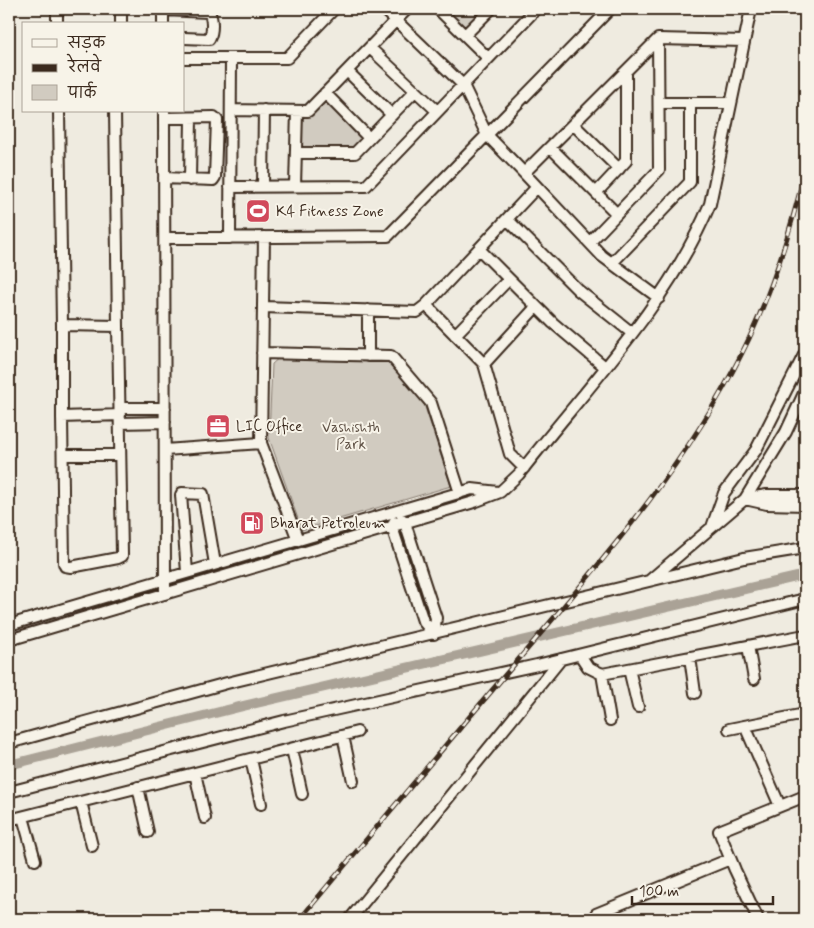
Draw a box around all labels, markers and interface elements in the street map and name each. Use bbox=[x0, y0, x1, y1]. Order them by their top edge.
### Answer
legend bbox=[22, 22, 185, 112]
text: सड़क bbox=[67, 34, 106, 54]
text: रेलवे bbox=[66, 53, 102, 78]
text: पार्क bbox=[67, 81, 98, 104]
sports icon: K4 Fitness Zone bbox=[245, 198, 271, 224]
place label: K4 Fitness Zone bbox=[276, 202, 384, 222]
office icon: LIC Office bbox=[205, 413, 231, 439]
place label: LIC Office bbox=[236, 417, 302, 437]
park label: Vashishth Park bbox=[322, 418, 380, 455]
fuel station icon: Bharat Petroleum bbox=[239, 510, 265, 536]
place label: Bharat Petroleum bbox=[270, 514, 386, 534]
scale bar bbox=[632, 873, 773, 905]
text: 100 m bbox=[639, 882, 679, 902]

